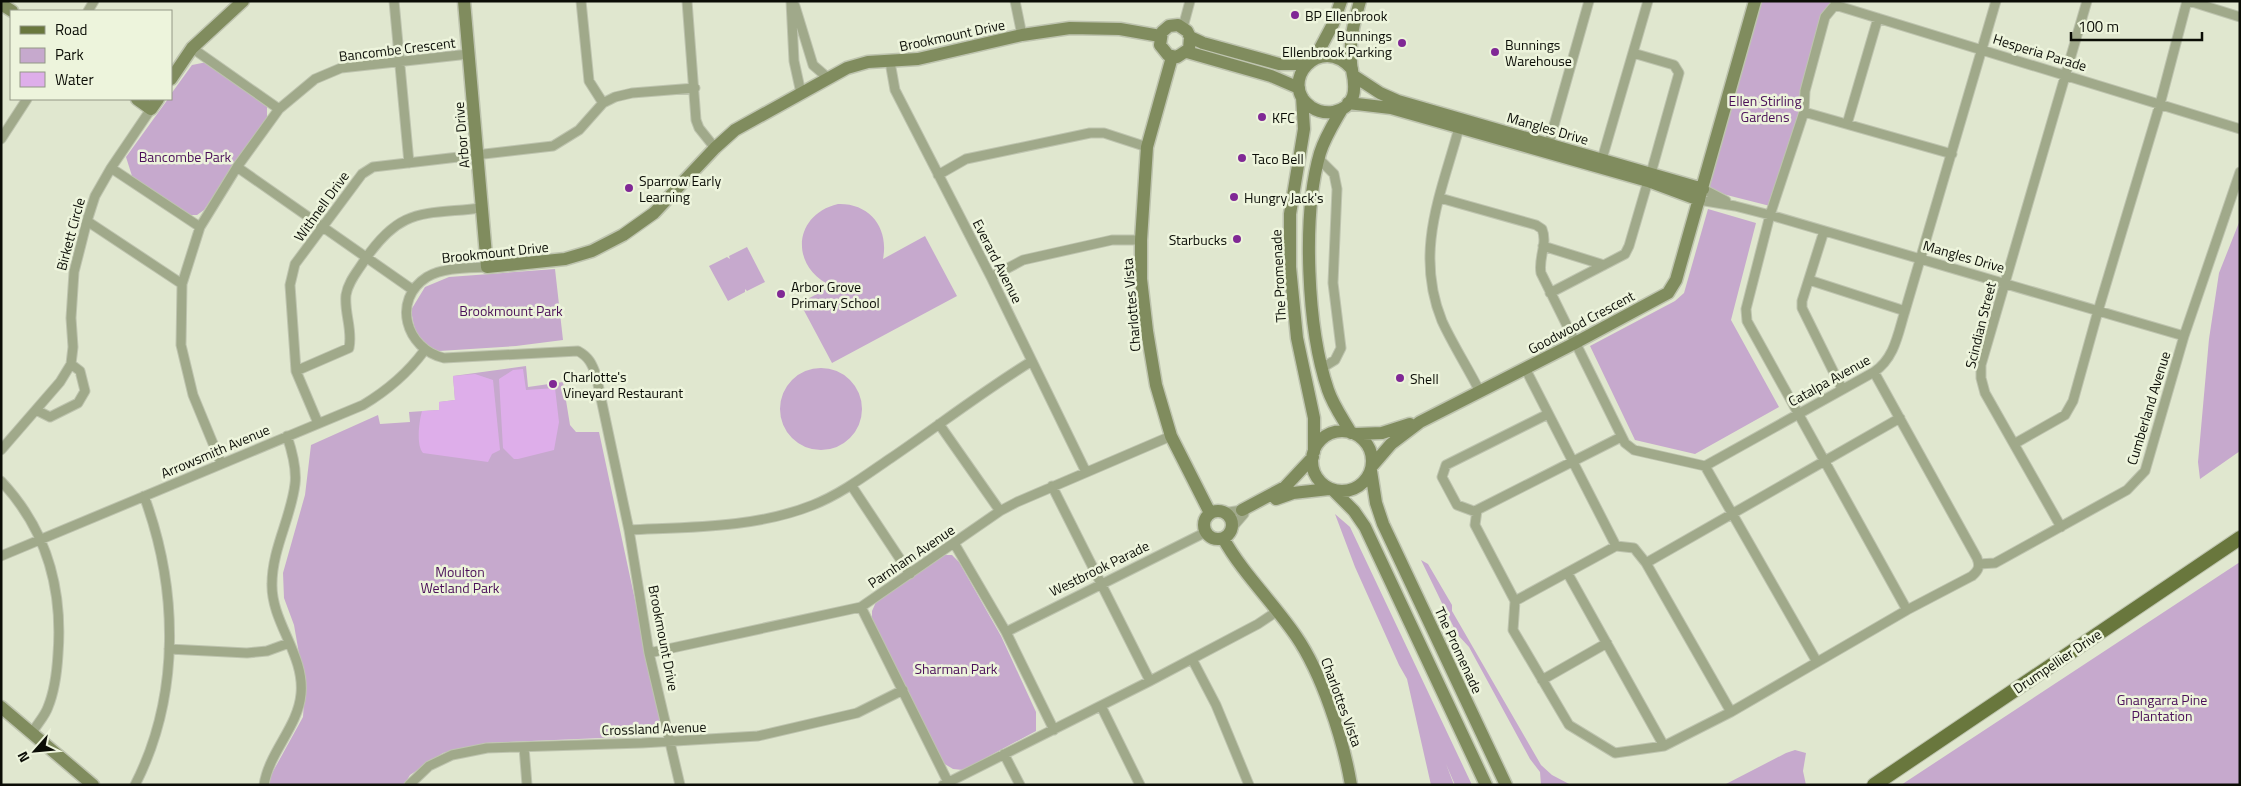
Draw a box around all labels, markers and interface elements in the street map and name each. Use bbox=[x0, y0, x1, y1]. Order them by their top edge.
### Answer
place label: BP Ellenbrook bbox=[1305, 5, 1388, 26]
marker: BP Ellenbrook bbox=[1289, 9, 1301, 21]
legend bbox=[10, 10, 172, 100]
scale bar bbox=[2071, 10, 2202, 42]
street label: Brookmount Drive bbox=[897, 14, 1007, 56]
text: 100 m bbox=[2078, 15, 2119, 38]
text: Road bbox=[55, 18, 87, 41]
place label: Bunnings Ellenbrook Parking bbox=[1282, 25, 1392, 62]
street label: Hesperia Parade bbox=[1991, 28, 2089, 76]
street label: Bancombe Crescent bbox=[338, 31, 456, 67]
place label: Bunnings Warehouse bbox=[1505, 34, 1572, 71]
marker: Bunnings Ellenbrook Parking bbox=[1396, 37, 1408, 49]
text: Park bbox=[55, 43, 84, 66]
marker: Bunnings Warehouse bbox=[1489, 46, 1501, 58]
text: Water bbox=[55, 68, 94, 91]
park label: Ellen Stirling Gardens bbox=[1728, 90, 1802, 127]
street label: Arbor Drive bbox=[448, 101, 474, 169]
street label: Mangles Drive bbox=[1505, 106, 1591, 150]
place label: KFC bbox=[1272, 107, 1295, 128]
marker: KFC bbox=[1256, 111, 1268, 123]
park label: Bancombe Park bbox=[139, 146, 232, 167]
place label: Taco Bell bbox=[1252, 148, 1304, 169]
marker: Taco Bell bbox=[1236, 152, 1248, 164]
street label: Withnell Drive bbox=[288, 166, 354, 246]
place label: Sparrow Early Learning bbox=[639, 170, 721, 207]
marker: Sparrow Early Learning bbox=[623, 182, 635, 194]
place label: Hungry Jack's bbox=[1244, 187, 1324, 208]
marker: Hungry Jack's bbox=[1228, 191, 1240, 203]
street label: Birkett Circle bbox=[50, 195, 90, 273]
street label: Everard Avenue bbox=[968, 215, 1028, 307]
place label: Starbucks bbox=[1169, 229, 1227, 250]
street label: The Promenade bbox=[1265, 229, 1291, 323]
marker: Starbucks bbox=[1231, 233, 1243, 245]
street label: Mangles Drive bbox=[1921, 234, 2007, 278]
street label: Brookmount Drive bbox=[440, 236, 550, 268]
street label: Charlottes Vista bbox=[1116, 257, 1146, 353]
place label: Arbor Grove Primary School bbox=[791, 276, 880, 313]
street label: Scindian Street bbox=[1959, 279, 2001, 370]
street label: Goodwood Crescent bbox=[1524, 285, 1638, 359]
marker: Arbor Grove Primary School bbox=[775, 288, 787, 300]
park label: Brookmount Park bbox=[459, 300, 563, 321]
street label: Catalpa Avenue bbox=[1784, 349, 1874, 411]
street label: Cumberland Avenue bbox=[2121, 349, 2175, 467]
place label: Charlotte's Vineyard Restaurant bbox=[563, 366, 683, 403]
place label: Shell bbox=[1410, 368, 1439, 389]
marker: Shell bbox=[1394, 372, 1406, 384]
marker: Charlotte's Vineyard Restaurant bbox=[547, 378, 559, 390]
street label: Arrowsmith Avenue bbox=[157, 419, 273, 483]
street label: Parnham Avenue bbox=[863, 519, 959, 593]
street label: Westbrook Parade bbox=[1045, 535, 1153, 601]
park label: Moulton Wetland Park bbox=[420, 561, 500, 598]
street label: Brookmount Drive bbox=[643, 583, 685, 693]
street label: The Promenade bbox=[1430, 603, 1488, 697]
street label: Drumpellier Drive bbox=[2009, 624, 2105, 698]
street label: Charlottes Vista bbox=[1316, 654, 1368, 750]
park label: Sharman Park bbox=[914, 658, 998, 679]
park label: Gnangarra Pine Plantation bbox=[2117, 689, 2207, 726]
street label: Crossland Avenue bbox=[601, 716, 707, 740]
north arrow bbox=[10, 726, 60, 776]
text: N bbox=[11, 748, 35, 766]

